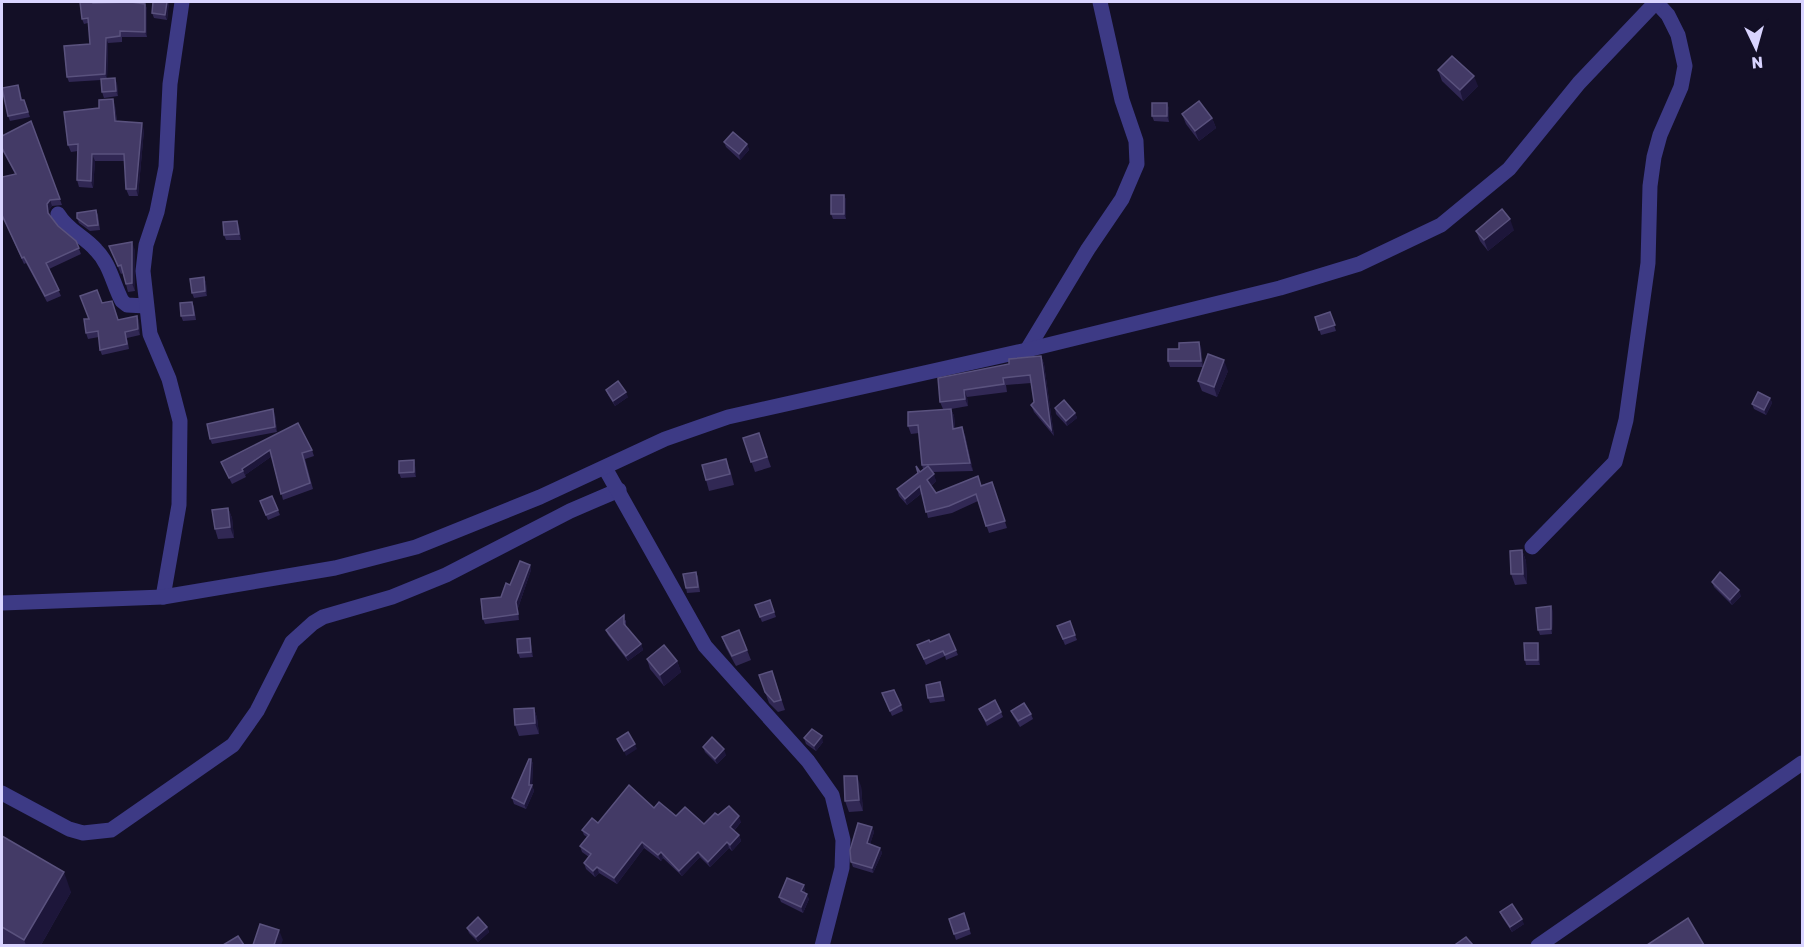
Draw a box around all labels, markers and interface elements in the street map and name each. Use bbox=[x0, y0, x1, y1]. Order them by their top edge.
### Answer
north arrow bbox=[1726, 18, 1786, 78]
text: N bbox=[1751, 52, 1764, 72]

